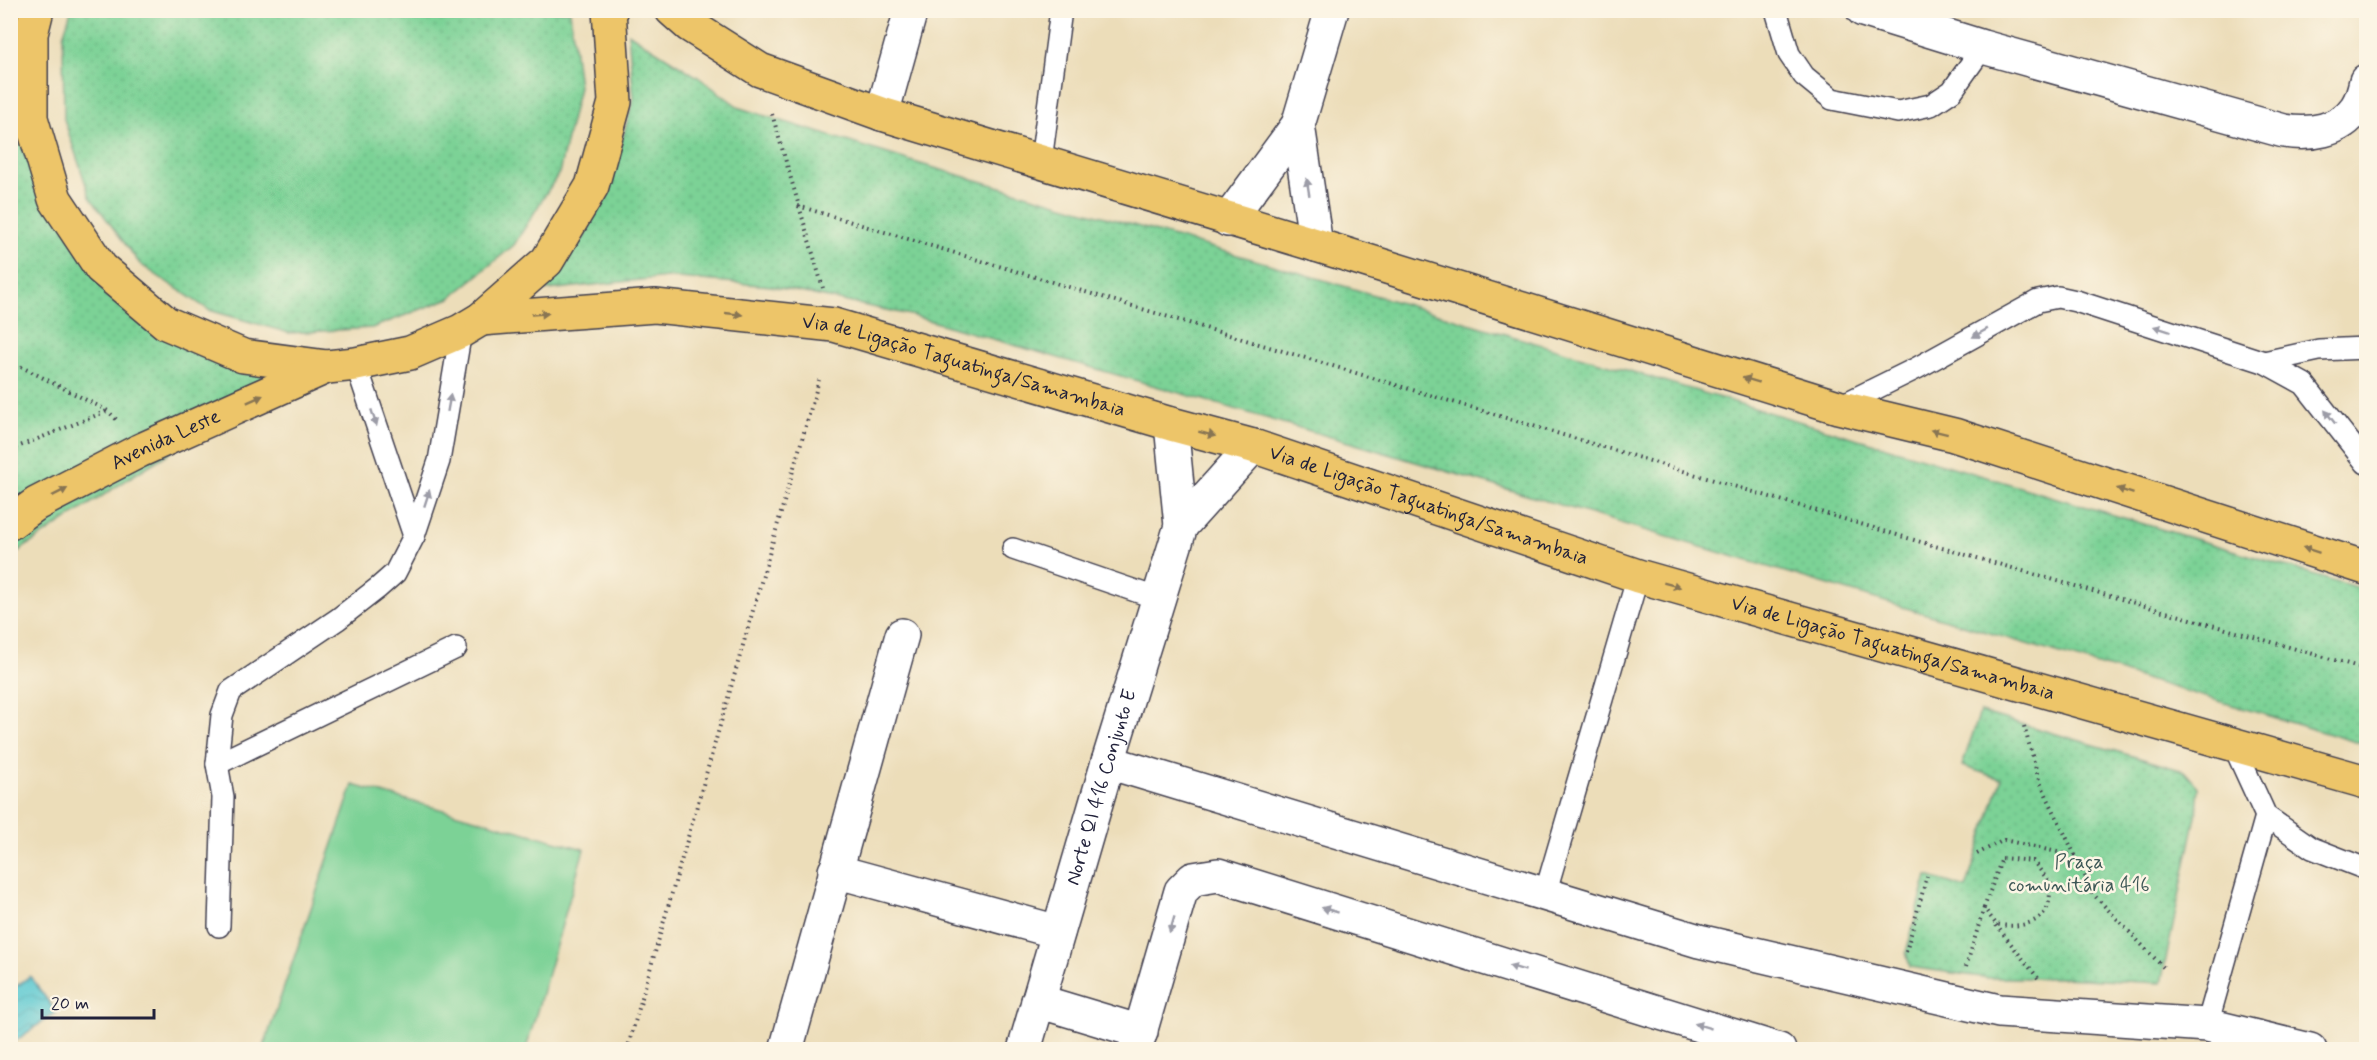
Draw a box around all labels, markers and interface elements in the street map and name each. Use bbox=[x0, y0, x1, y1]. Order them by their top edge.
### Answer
one-way arrow bbox=[1303, 177, 1312, 196]
street label: Via de Ligação Taguatinga/Samambaia bbox=[801, 308, 1129, 423]
one-way arrow bbox=[724, 309, 743, 319]
one-way arrow bbox=[530, 310, 549, 319]
one-way arrow bbox=[2153, 323, 2171, 333]
one-way arrow bbox=[1971, 328, 1988, 338]
one-way arrow bbox=[1742, 375, 1760, 384]
one-way arrow bbox=[445, 393, 454, 412]
one-way arrow bbox=[246, 394, 264, 404]
street label: Avenida Leste bbox=[106, 403, 225, 477]
one-way arrow bbox=[369, 409, 379, 427]
one-way arrow bbox=[2325, 409, 2337, 424]
one-way arrow bbox=[1930, 426, 1949, 436]
one-way arrow bbox=[1198, 429, 1216, 439]
street label: Via de Ligação Taguatinga/Samambaia bbox=[1265, 439, 1592, 572]
one-way arrow bbox=[2116, 485, 2134, 495]
one-way arrow bbox=[52, 487, 69, 497]
one-way arrow bbox=[422, 489, 432, 507]
one-way arrow bbox=[2302, 545, 2320, 555]
one-way arrow bbox=[1663, 581, 1681, 590]
street label: Via de Ligação Taguatinga/Samambaia bbox=[1728, 590, 2058, 707]
street label: Norte QI 416 Conjunto E bbox=[1059, 686, 1143, 888]
park label: Praça comunitária 416 bbox=[2008, 849, 2150, 899]
one-way arrow bbox=[1321, 904, 1339, 914]
one-way arrow bbox=[1167, 916, 1176, 934]
one-way arrow bbox=[1508, 963, 1526, 972]
scale bar bbox=[42, 982, 154, 1020]
text: 20 m bbox=[51, 992, 89, 1016]
one-way arrow bbox=[1694, 1021, 1712, 1030]

